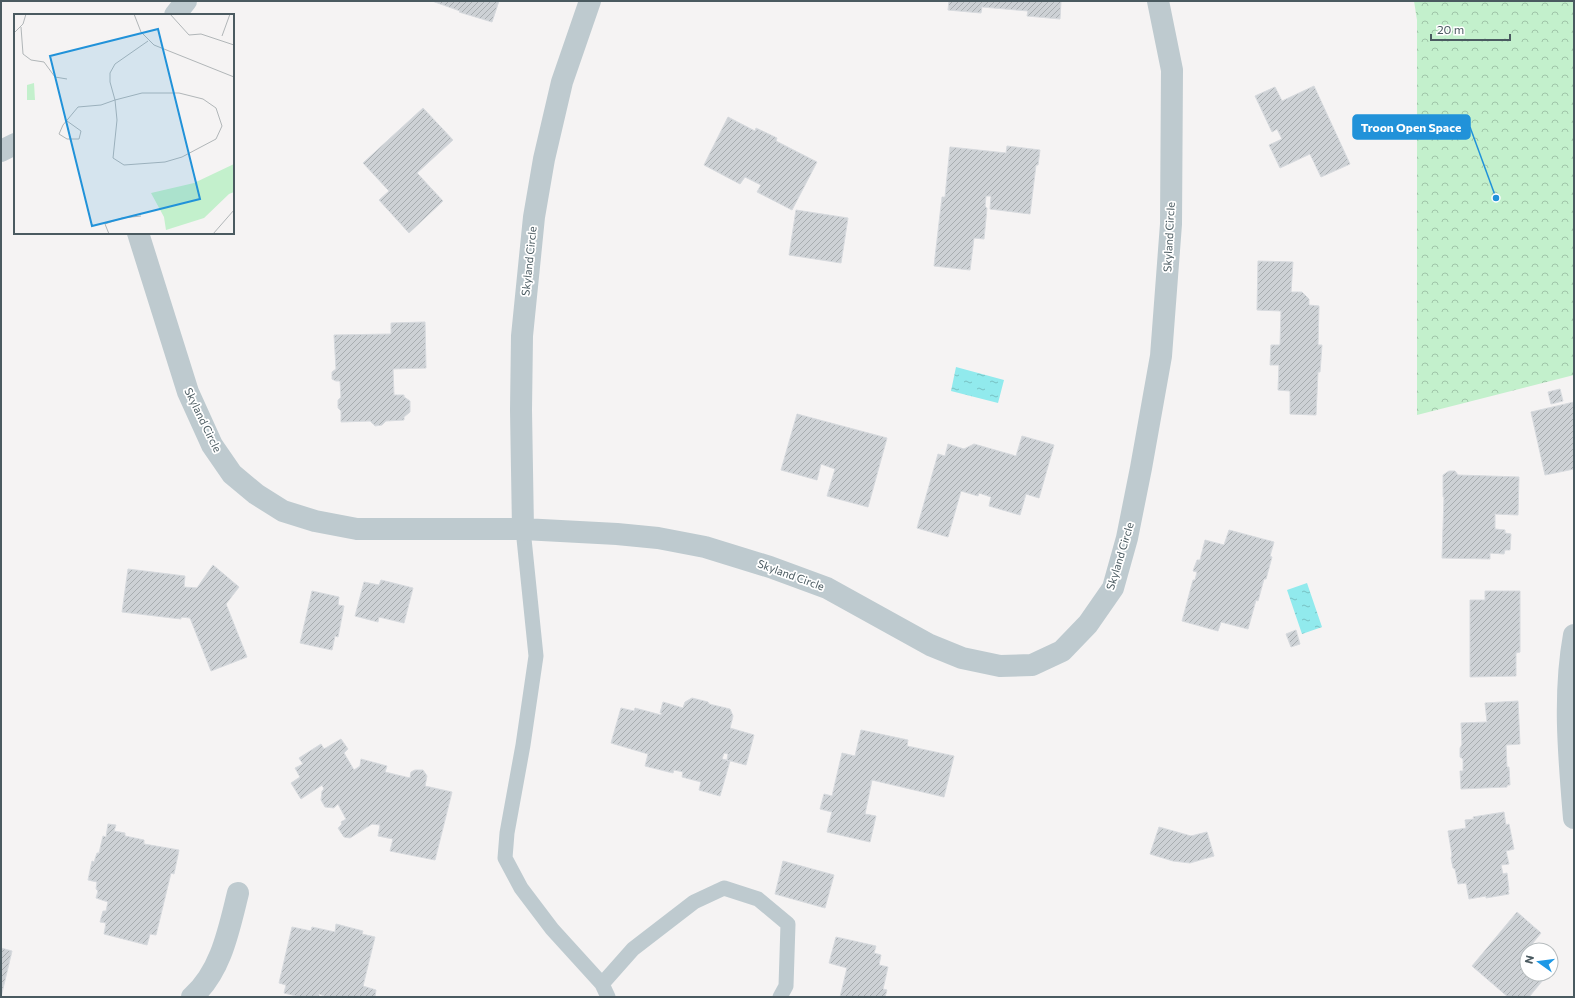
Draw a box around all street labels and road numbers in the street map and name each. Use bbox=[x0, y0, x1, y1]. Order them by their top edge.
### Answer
street label: Skyland Circle bbox=[1160, 201, 1177, 272]
street label: Skyland Circle bbox=[518, 225, 539, 296]
street label: Skyland Circle bbox=[182, 385, 225, 454]
street label: Skyland Circle bbox=[1103, 520, 1136, 591]
street label: Skyland Circle bbox=[756, 556, 826, 593]

